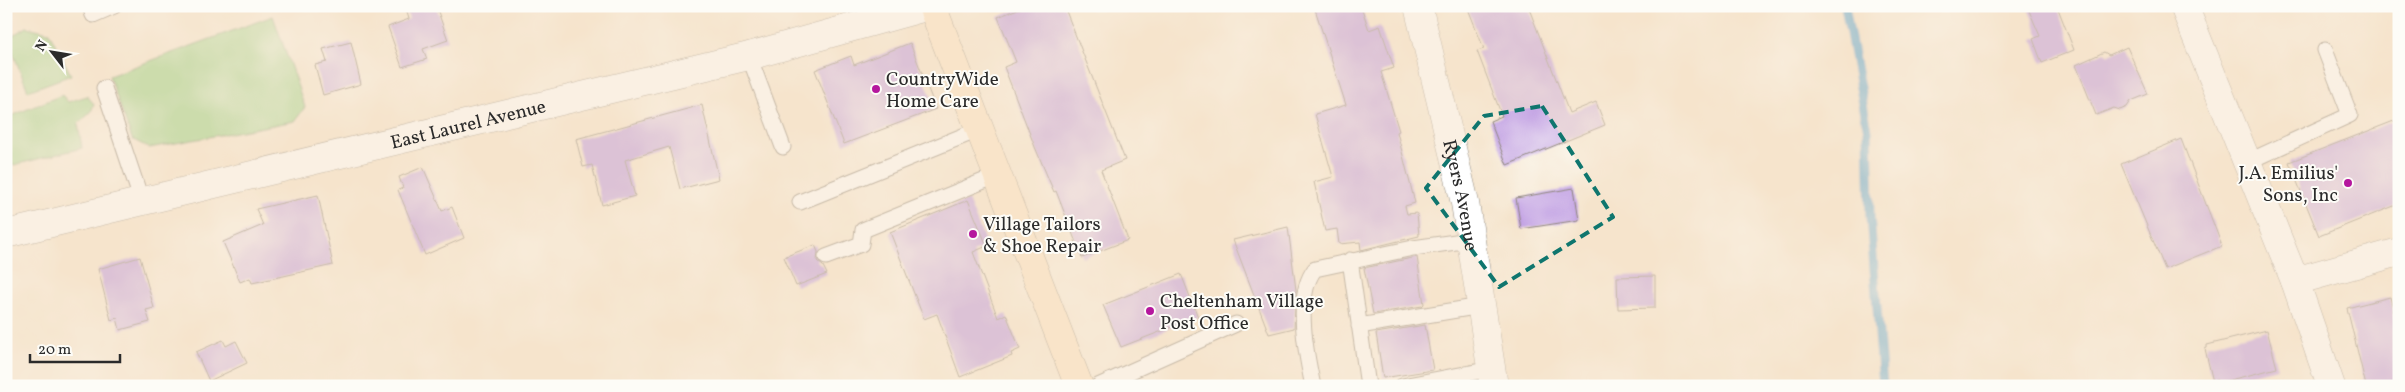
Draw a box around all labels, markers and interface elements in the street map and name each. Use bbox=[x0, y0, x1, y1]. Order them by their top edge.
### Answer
north arrow bbox=[28, 28, 78, 78]
text: N bbox=[31, 37, 53, 55]
place label: CountryWide Home Care bbox=[886, 67, 999, 115]
marker: CountryWide Home Care bbox=[870, 83, 882, 95]
street label: East Laurel Avenue bbox=[388, 94, 549, 156]
street label: Ryers Avenue bbox=[1435, 137, 1483, 253]
place label: J.A. Emilius' Sons, Inc bbox=[2239, 161, 2338, 209]
marker: J.A. Emilius' Sons, Inc bbox=[2342, 177, 2354, 189]
place label: Village Tailors & Shoe Repair bbox=[983, 212, 1101, 260]
marker: Village Tailors & Shoe Repair bbox=[967, 228, 979, 240]
place label: Cheltenham Village Post Office bbox=[1160, 289, 1323, 337]
marker: Cheltenham Village Post Office bbox=[1144, 305, 1156, 317]
scale bar bbox=[30, 332, 120, 364]
text: 20 m bbox=[38, 340, 71, 361]

